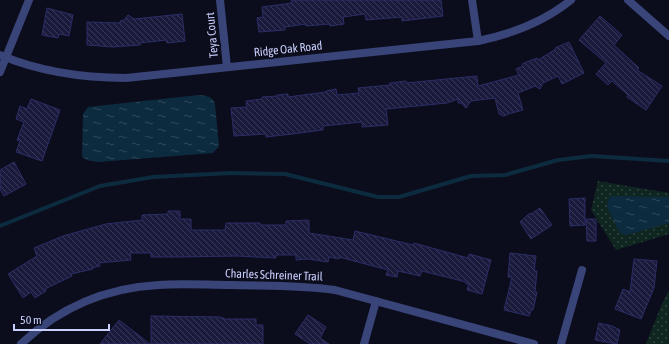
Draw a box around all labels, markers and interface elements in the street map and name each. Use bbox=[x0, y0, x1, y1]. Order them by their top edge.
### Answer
street label: Teya Court bbox=[203, 11, 221, 58]
street label: Ridge Oak Road bbox=[253, 38, 323, 60]
street label: Charles Schreiner Trail bbox=[225, 266, 324, 284]
scale bar bbox=[14, 306, 109, 332]
text: 50 m bbox=[20, 313, 42, 327]

